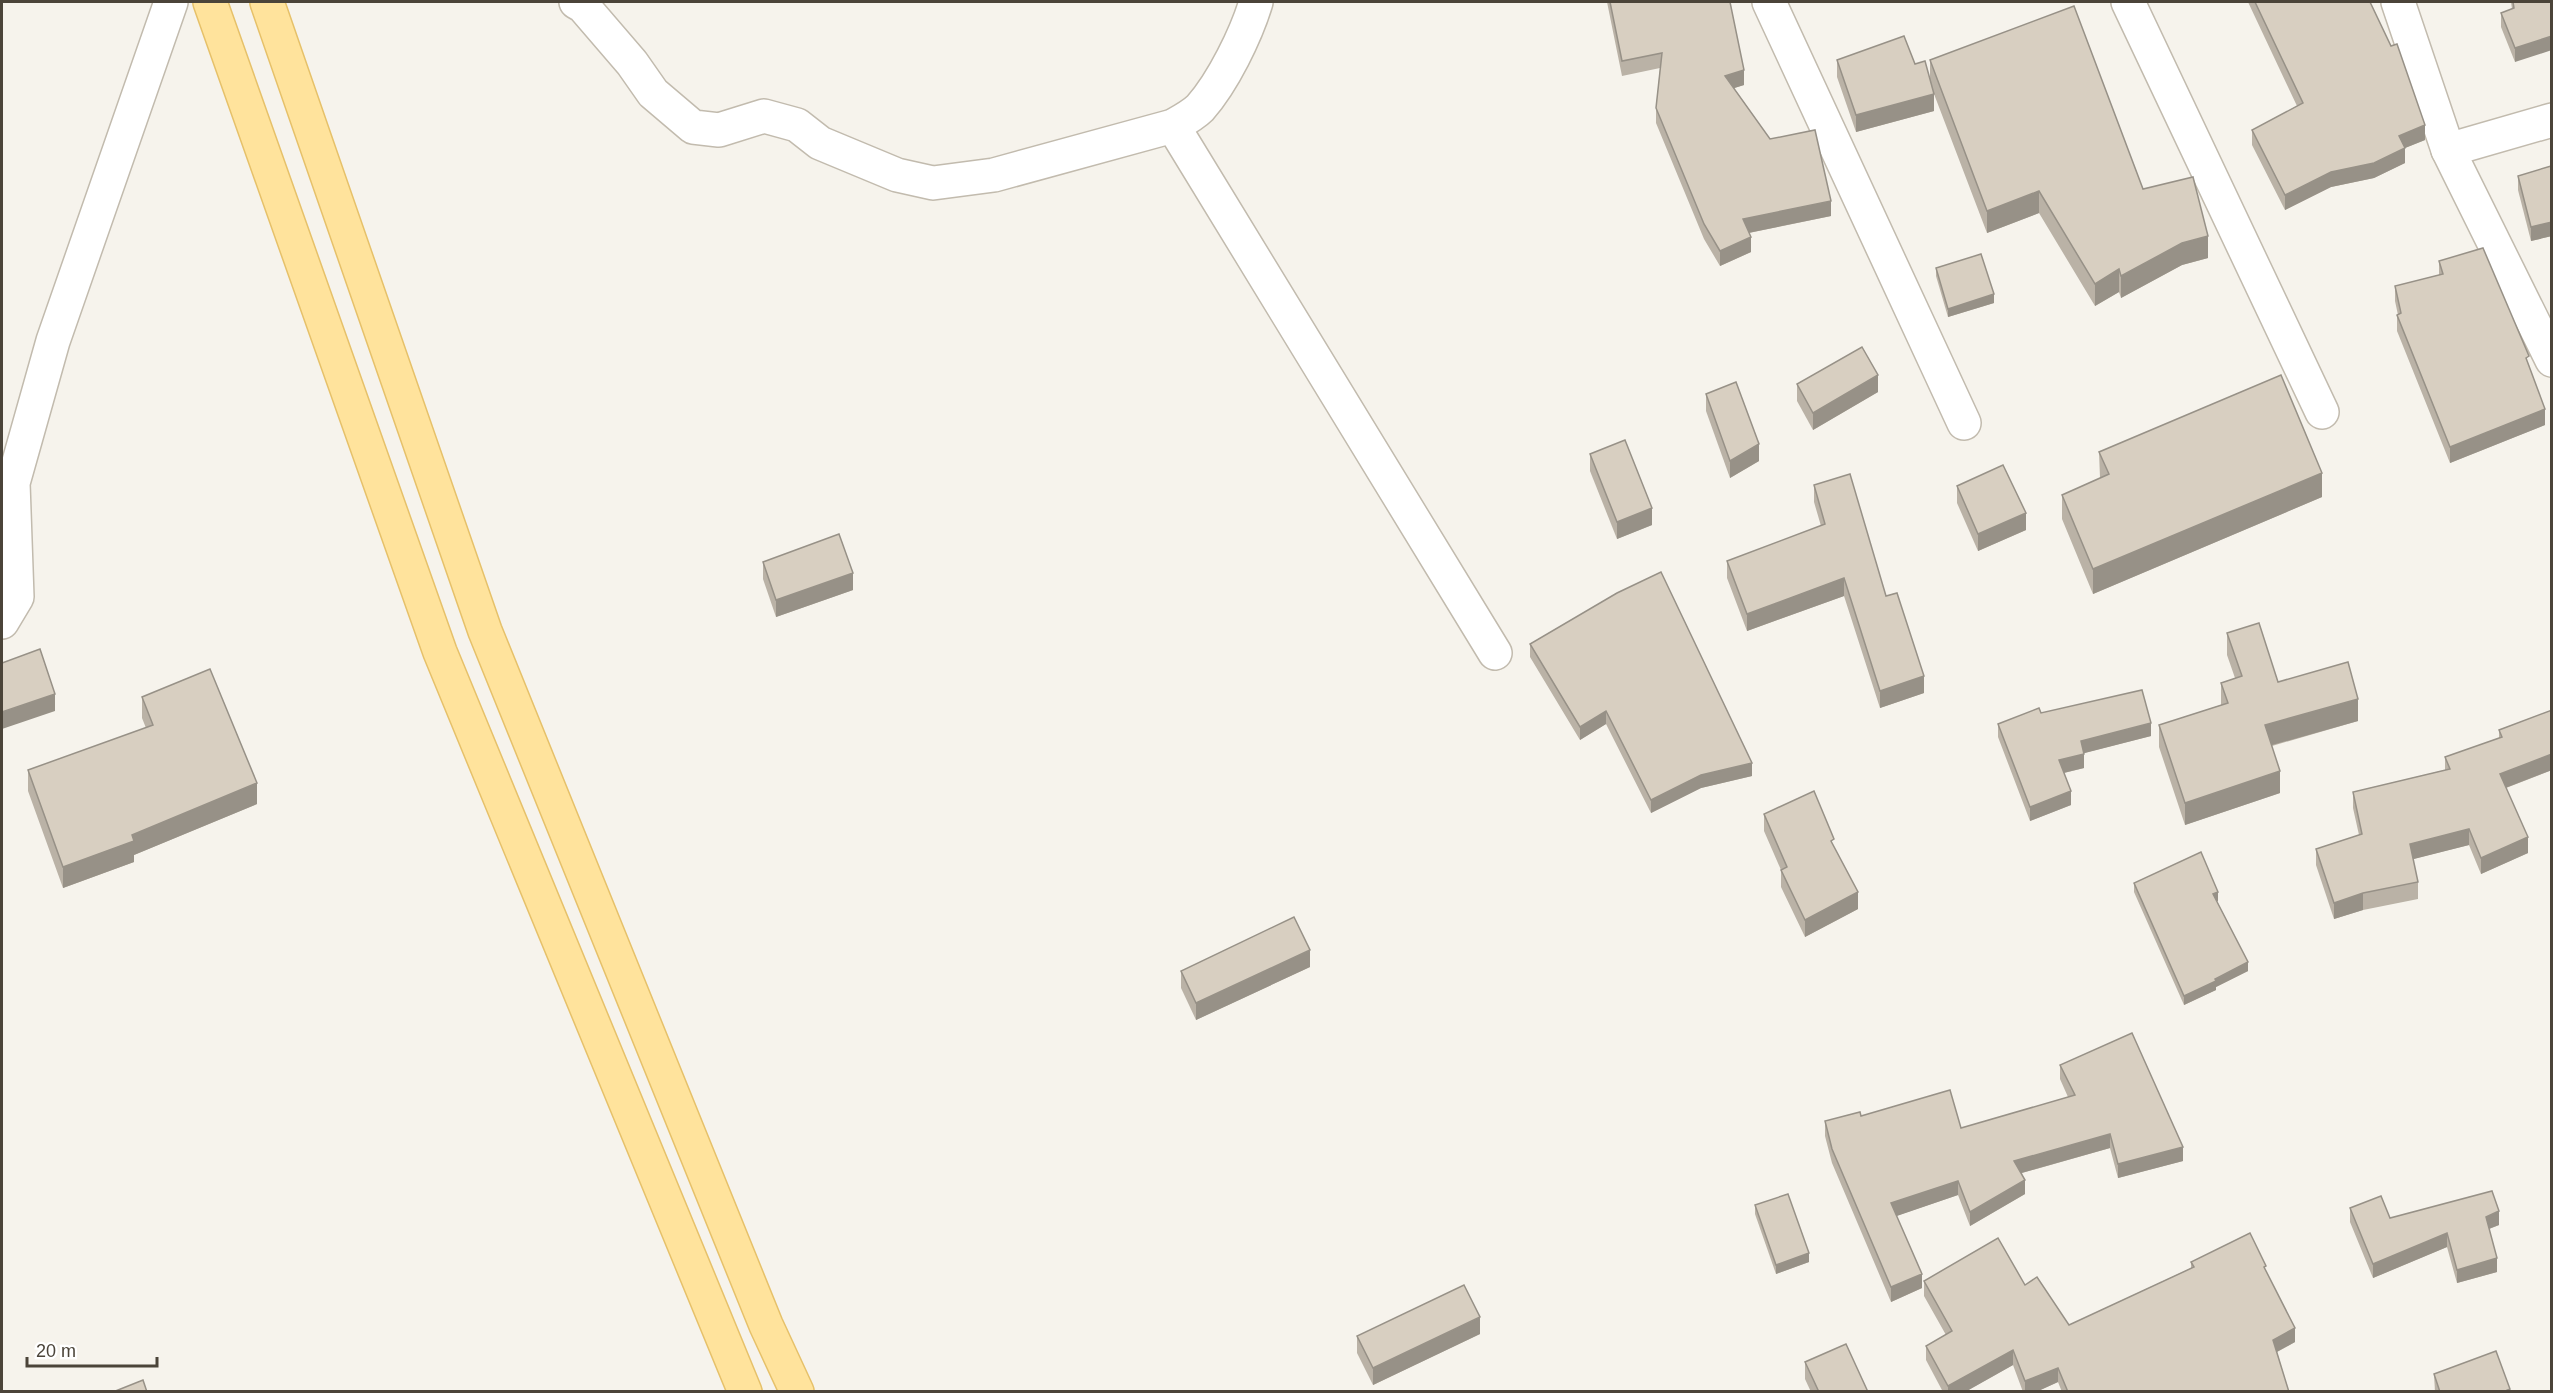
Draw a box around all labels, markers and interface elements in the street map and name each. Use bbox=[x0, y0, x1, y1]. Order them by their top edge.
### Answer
scale bar bbox=[27, 1330, 158, 1368]
text: 20 m bbox=[36, 1341, 76, 1361]

